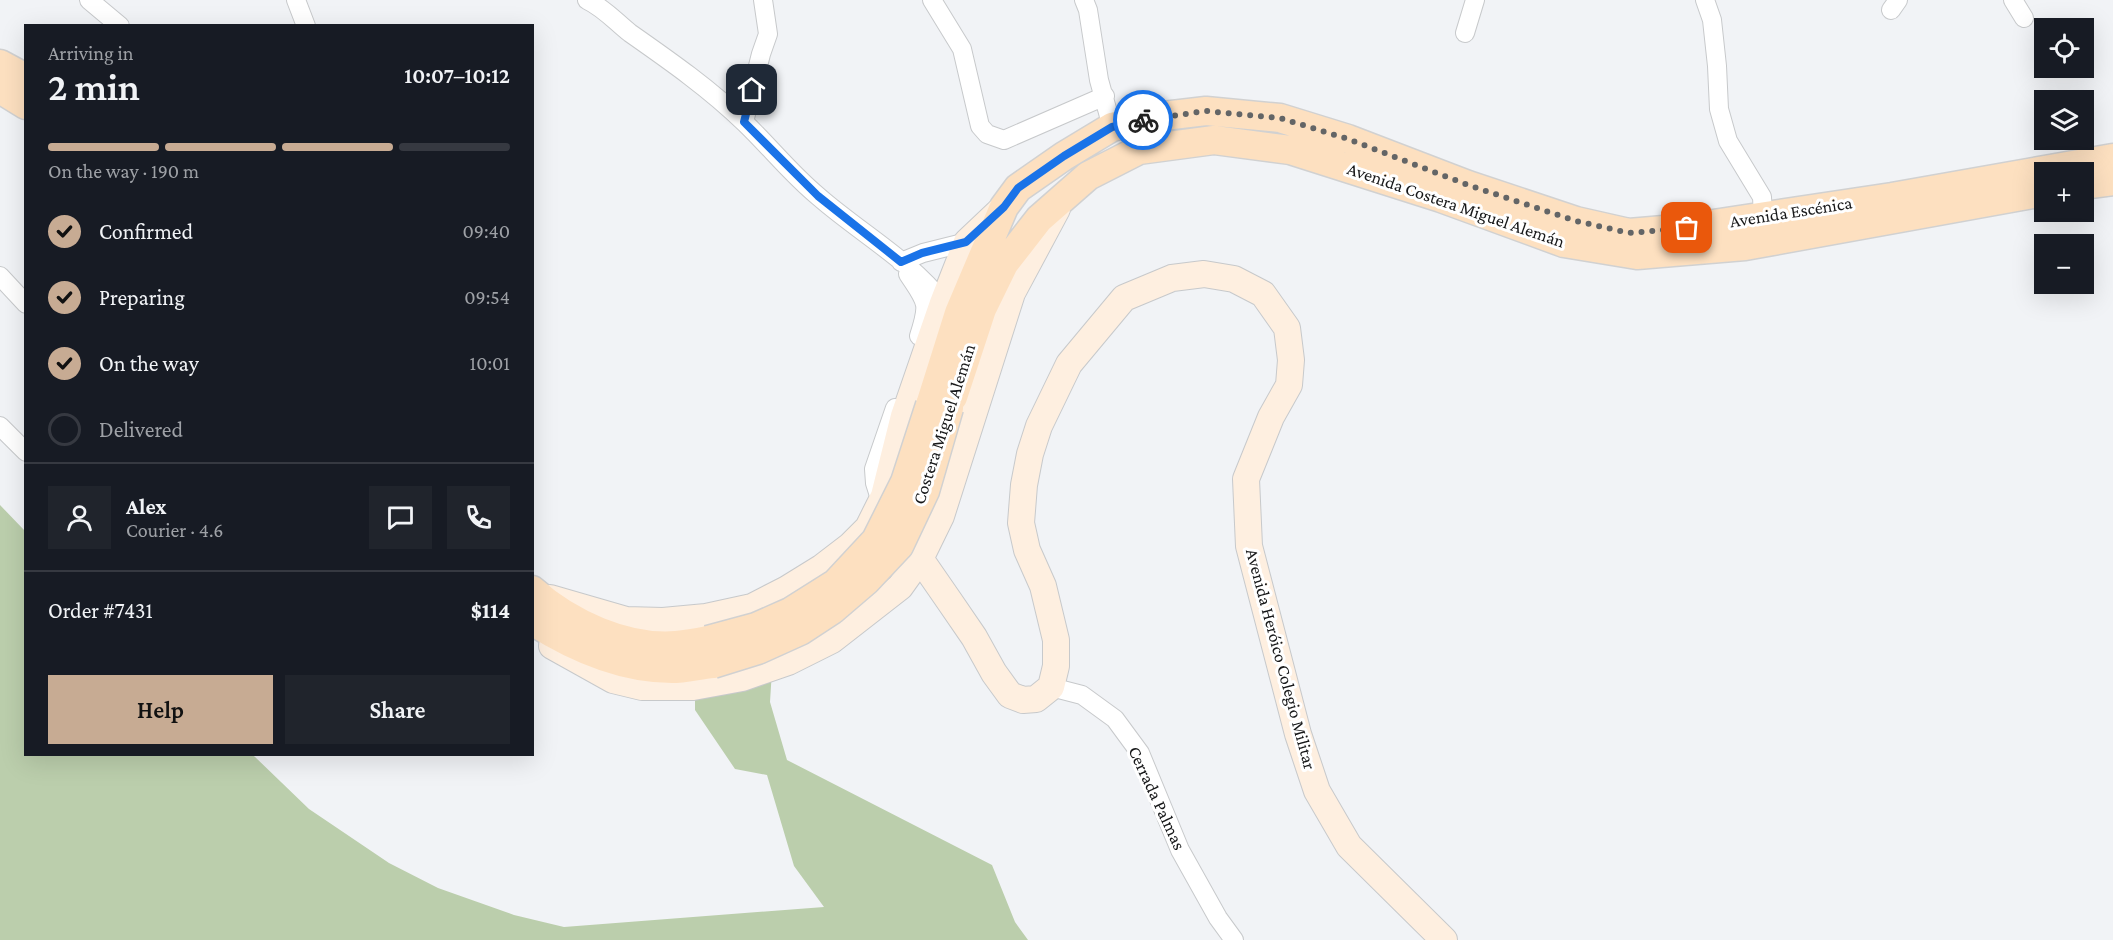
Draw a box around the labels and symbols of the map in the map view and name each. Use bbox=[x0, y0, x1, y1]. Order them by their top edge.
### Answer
pin bbox=[726, 64, 777, 115]
courier bbox=[1113, 90, 1173, 150]
street label: Avenida Costera Miguel Alemán bbox=[1345, 158, 1568, 252]
street label: Avenida Escénica bbox=[1728, 192, 1854, 232]
pin bbox=[1661, 202, 1712, 253]
street label: Costera Miguel Alemán bbox=[909, 341, 979, 507]
street label: Avenida Heróico Colegio Militar bbox=[1242, 546, 1320, 772]
street label: Cerrada Palmas bbox=[1124, 743, 1190, 853]

